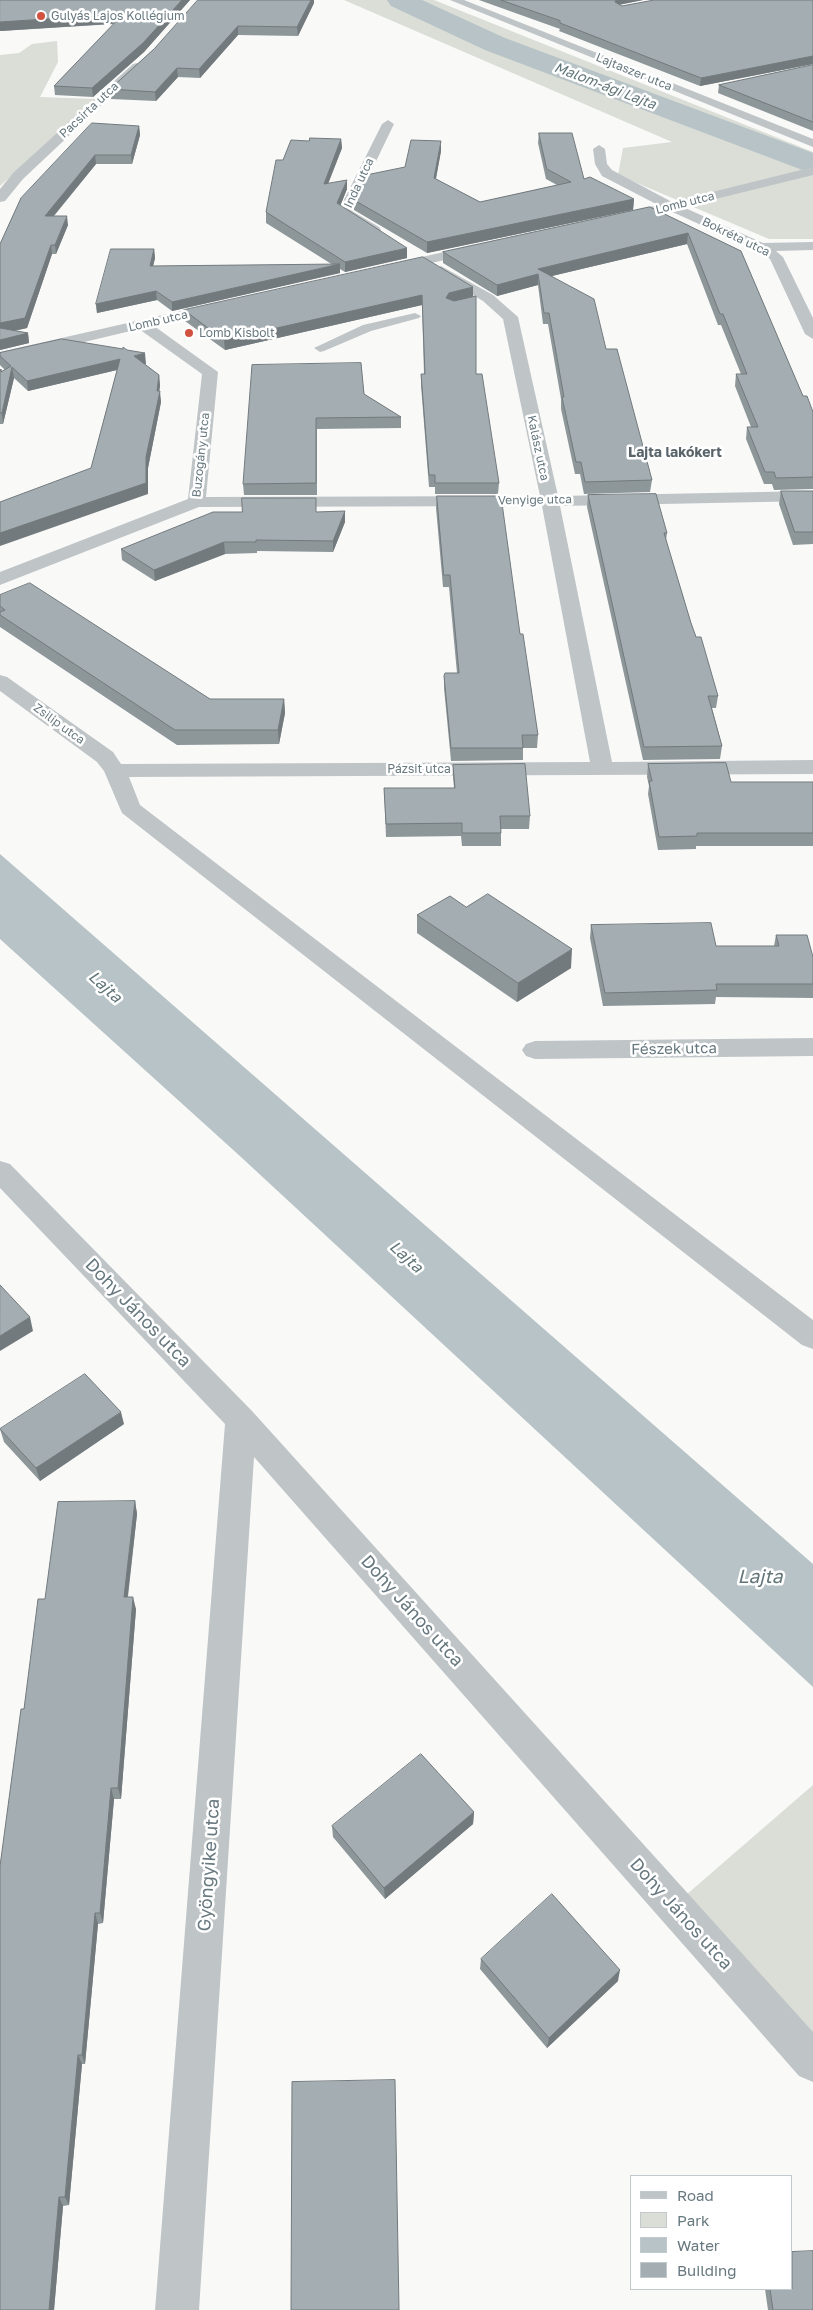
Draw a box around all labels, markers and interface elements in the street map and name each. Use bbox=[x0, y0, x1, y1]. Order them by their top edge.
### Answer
place label: Gulyás Lajos Kollégium bbox=[51, 9, 185, 23]
marker: Gulyás Lajos Kollégium bbox=[35, 10, 47, 22]
street label: Lajtaszer utca bbox=[594, 50, 674, 94]
water label: Malom-ági Lajta bbox=[552, 59, 658, 113]
street label: Pacsirta utca bbox=[56, 79, 122, 141]
street label: Inda utca bbox=[341, 156, 377, 210]
street label: Lomb utca bbox=[654, 189, 716, 217]
street label: Bokréta utca bbox=[700, 214, 772, 260]
street label: Lomb utca bbox=[127, 307, 189, 335]
place label: Lomb Kisbolt bbox=[199, 326, 275, 340]
marker: Lomb Kisbolt bbox=[183, 327, 195, 339]
street label: Buzogány utca bbox=[189, 412, 213, 498]
street label: Kalász utca bbox=[524, 414, 552, 482]
district label: Lajta lakókert bbox=[628, 445, 722, 461]
street label: Venyige utca bbox=[498, 492, 572, 508]
street label: Zsilip utca bbox=[31, 701, 87, 747]
street label: Pázsit utca bbox=[387, 762, 451, 776]
water label: Lajta bbox=[84, 967, 126, 1007]
street label: Fészek utca bbox=[631, 1039, 717, 1059]
water label: Lajta bbox=[385, 1237, 427, 1277]
street label: Dohy János utca bbox=[81, 1254, 195, 1372]
street label: Dohy János utca bbox=[356, 1551, 468, 1671]
water label: Lajta bbox=[737, 1566, 783, 1588]
street label: Gyöngyike utca bbox=[194, 1798, 224, 1932]
street label: Dohy János utca bbox=[625, 1854, 737, 1974]
legend bbox=[630, 2175, 793, 2290]
text: Road bbox=[677, 2186, 714, 2204]
text: Park bbox=[677, 2211, 709, 2229]
text: Water bbox=[677, 2236, 720, 2254]
text: Building bbox=[677, 2261, 737, 2279]

